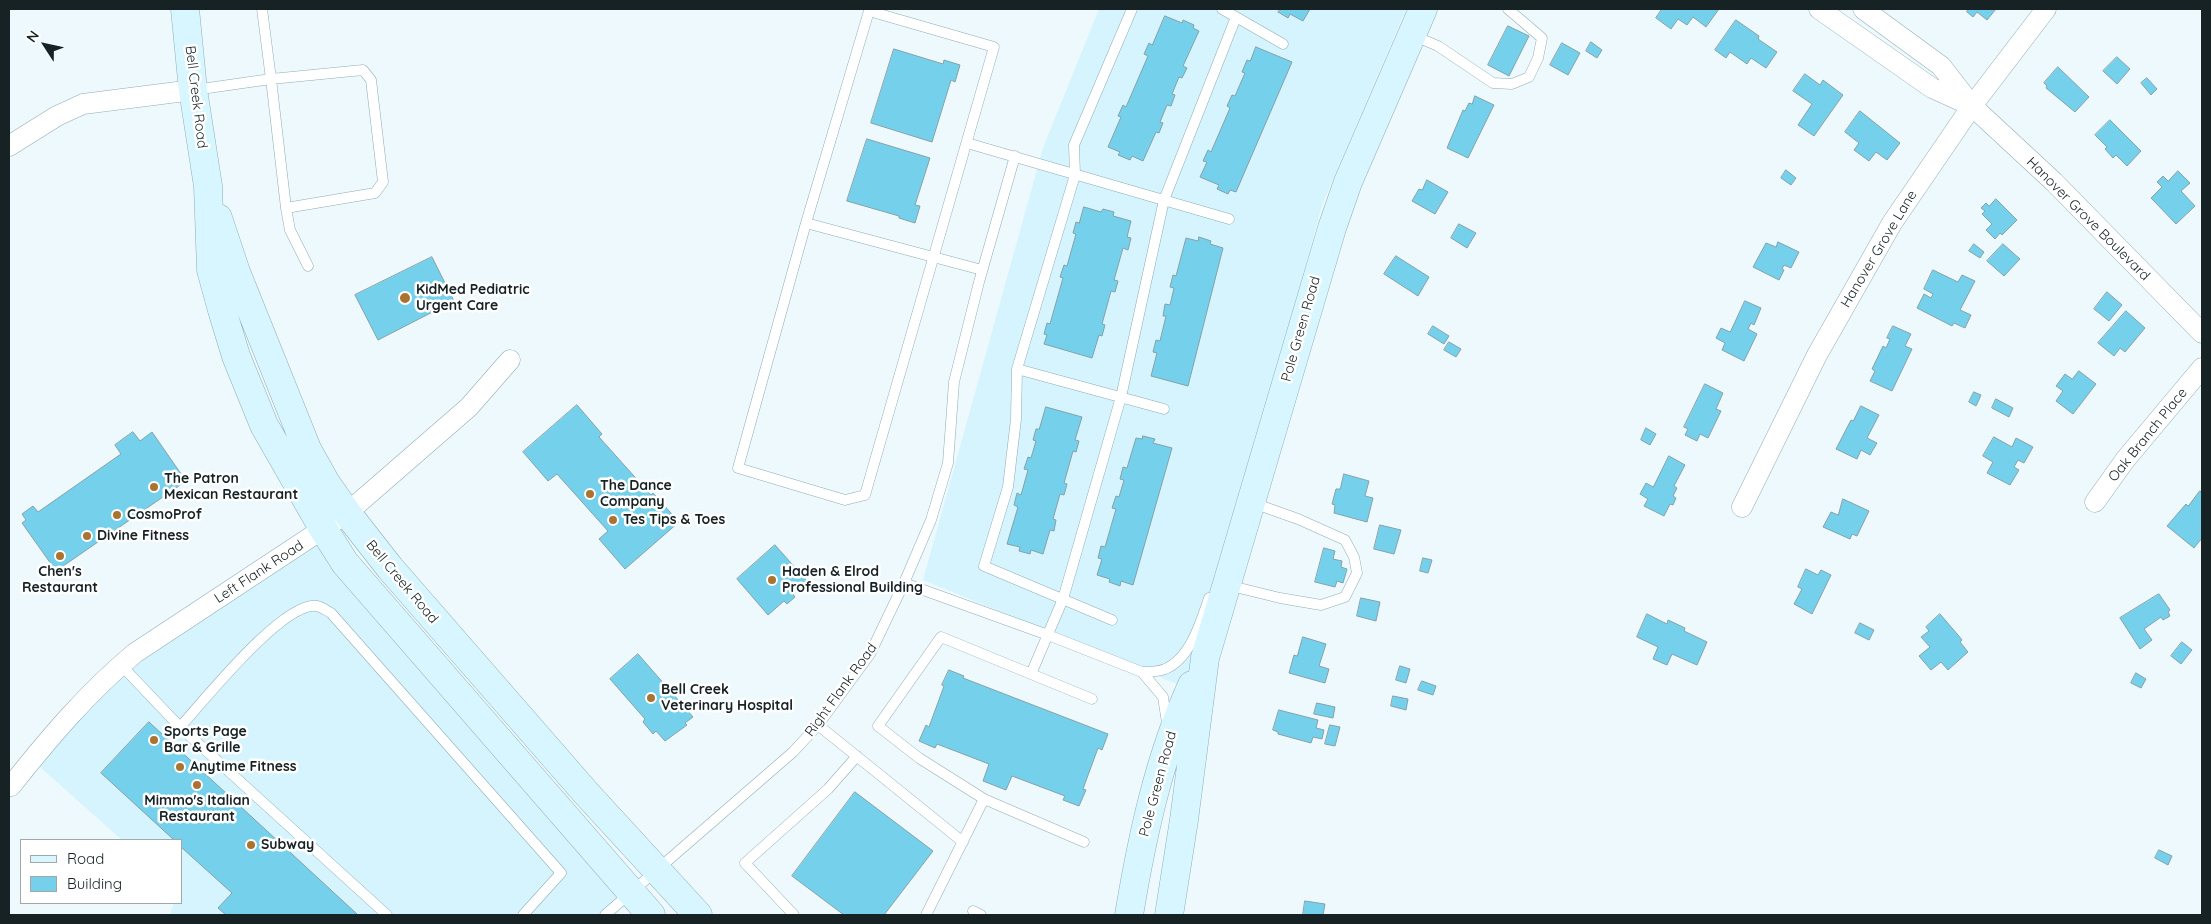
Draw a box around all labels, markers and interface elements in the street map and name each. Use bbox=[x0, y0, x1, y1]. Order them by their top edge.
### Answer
north arrow bbox=[20, 20, 70, 70]
text: N bbox=[22, 27, 43, 46]
street label: Bell Creek Road bbox=[181, 45, 211, 149]
street label: Hanover Grove Boulevard bbox=[2023, 154, 2153, 284]
street label: Hanover Grove Lane bbox=[1837, 187, 1921, 311]
street label: Pole Green Road bbox=[1278, 274, 1324, 384]
place label: KidMed Pediatric Urgent Care bbox=[416, 282, 530, 314]
marker: KidMed Pediatric Urgent Care bbox=[398, 291, 412, 305]
street label: Oak Branch Place bbox=[2105, 385, 2191, 485]
place label: The Patron Mexican Restaurant bbox=[164, 471, 298, 504]
place label: The Dance Company bbox=[600, 478, 672, 511]
marker: The Patron Mexican Restaurant bbox=[148, 481, 160, 493]
marker: The Dance Company bbox=[584, 488, 596, 500]
place label: CosmoProf bbox=[127, 507, 202, 523]
marker: CosmoProf bbox=[111, 509, 123, 521]
place label: Tes Tips & Toes bbox=[623, 512, 725, 528]
marker: Tes Tips & Toes bbox=[607, 514, 619, 526]
place label: Divine Fitness bbox=[97, 528, 189, 544]
marker: Divine Fitness bbox=[81, 530, 93, 542]
street label: Left Flank Road bbox=[211, 537, 307, 607]
street label: Bell Creek Road bbox=[362, 537, 442, 627]
marker: Chen's Restaurant bbox=[54, 550, 66, 562]
place label: Chen's Restaurant bbox=[22, 564, 98, 596]
place label: Haden & Elrod Professional Building bbox=[782, 564, 923, 596]
marker: Haden & Elrod Professional Building bbox=[766, 574, 778, 586]
street label: Right Flank Road bbox=[801, 640, 881, 740]
place label: Bell Creek Veterinary Hospital bbox=[661, 682, 793, 714]
marker: Bell Creek Veterinary Hospital bbox=[645, 692, 657, 704]
place label: Sports Page Bar & Grille bbox=[164, 724, 247, 756]
street label: Pole Green Road bbox=[1136, 729, 1180, 839]
marker: Sports Page Bar & Grille bbox=[148, 734, 160, 746]
place label: Anytime Fitness bbox=[190, 759, 297, 775]
marker: Anytime Fitness bbox=[174, 761, 186, 773]
marker: Mimmo's Italian Restaurant bbox=[191, 779, 203, 791]
place label: Mimmo's Italian Restaurant bbox=[144, 793, 250, 826]
place label: Subway bbox=[261, 837, 314, 853]
legend bbox=[20, 839, 182, 904]
marker: Subway bbox=[245, 839, 257, 851]
text: Road bbox=[67, 849, 104, 868]
text: Building bbox=[67, 874, 122, 893]

